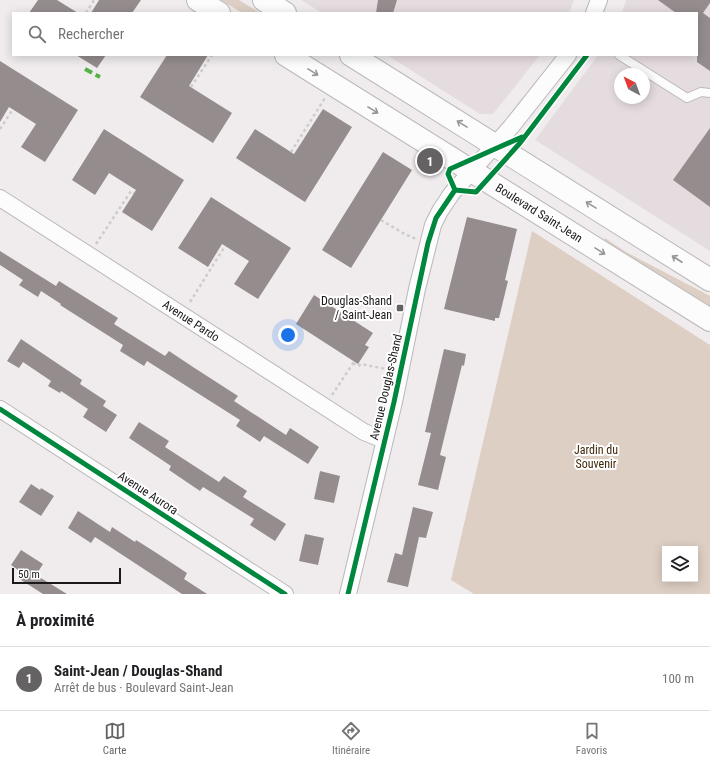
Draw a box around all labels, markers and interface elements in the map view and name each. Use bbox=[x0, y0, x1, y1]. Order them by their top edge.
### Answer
search box bbox=[12, 12, 698, 56]
icon: search bbox=[26, 23, 48, 45]
text: Rechercher bbox=[58, 25, 124, 43]
one-way arrow bbox=[307, 68, 318, 76]
north arrow bbox=[614, 68, 650, 104]
one-way arrow bbox=[367, 106, 379, 114]
one-way arrow bbox=[456, 120, 468, 128]
pin: 1 bbox=[417, 146, 443, 176]
street label: Boulevard Saint-Jean bbox=[493, 181, 585, 245]
one-way arrow bbox=[585, 200, 597, 208]
one-way arrow bbox=[594, 248, 606, 256]
one-way arrow bbox=[672, 255, 683, 263]
place label: Douglas-Shand / Saint-Jean bbox=[321, 294, 392, 322]
street label: Avenue Pardo bbox=[160, 297, 222, 345]
marker: Douglas-Shand / Saint-Jean bbox=[395, 303, 405, 313]
your location bbox=[278, 325, 298, 345]
street label: Avenue Douglas-Shand bbox=[367, 333, 405, 441]
park label: Jardin du Souvenir bbox=[574, 443, 618, 471]
street label: Avenue Aurora bbox=[115, 468, 181, 518]
map controls bbox=[662, 546, 698, 582]
button: layers bbox=[662, 546, 698, 582]
scale bar bbox=[12, 566, 121, 585]
text: 50 m bbox=[18, 568, 40, 581]
text: À proximité bbox=[16, 610, 94, 630]
text: Saint-Jean / Douglas-Shand bbox=[54, 662, 223, 680]
text: 1 bbox=[26, 671, 32, 686]
text: 100 m bbox=[662, 671, 694, 686]
text: Arrêt de bus · Boulevard Saint-Jean bbox=[54, 680, 234, 695]
tab: Carte bbox=[103, 720, 126, 757]
tab: Itinéraire bbox=[332, 720, 370, 757]
tab: Favoris bbox=[576, 720, 607, 757]

